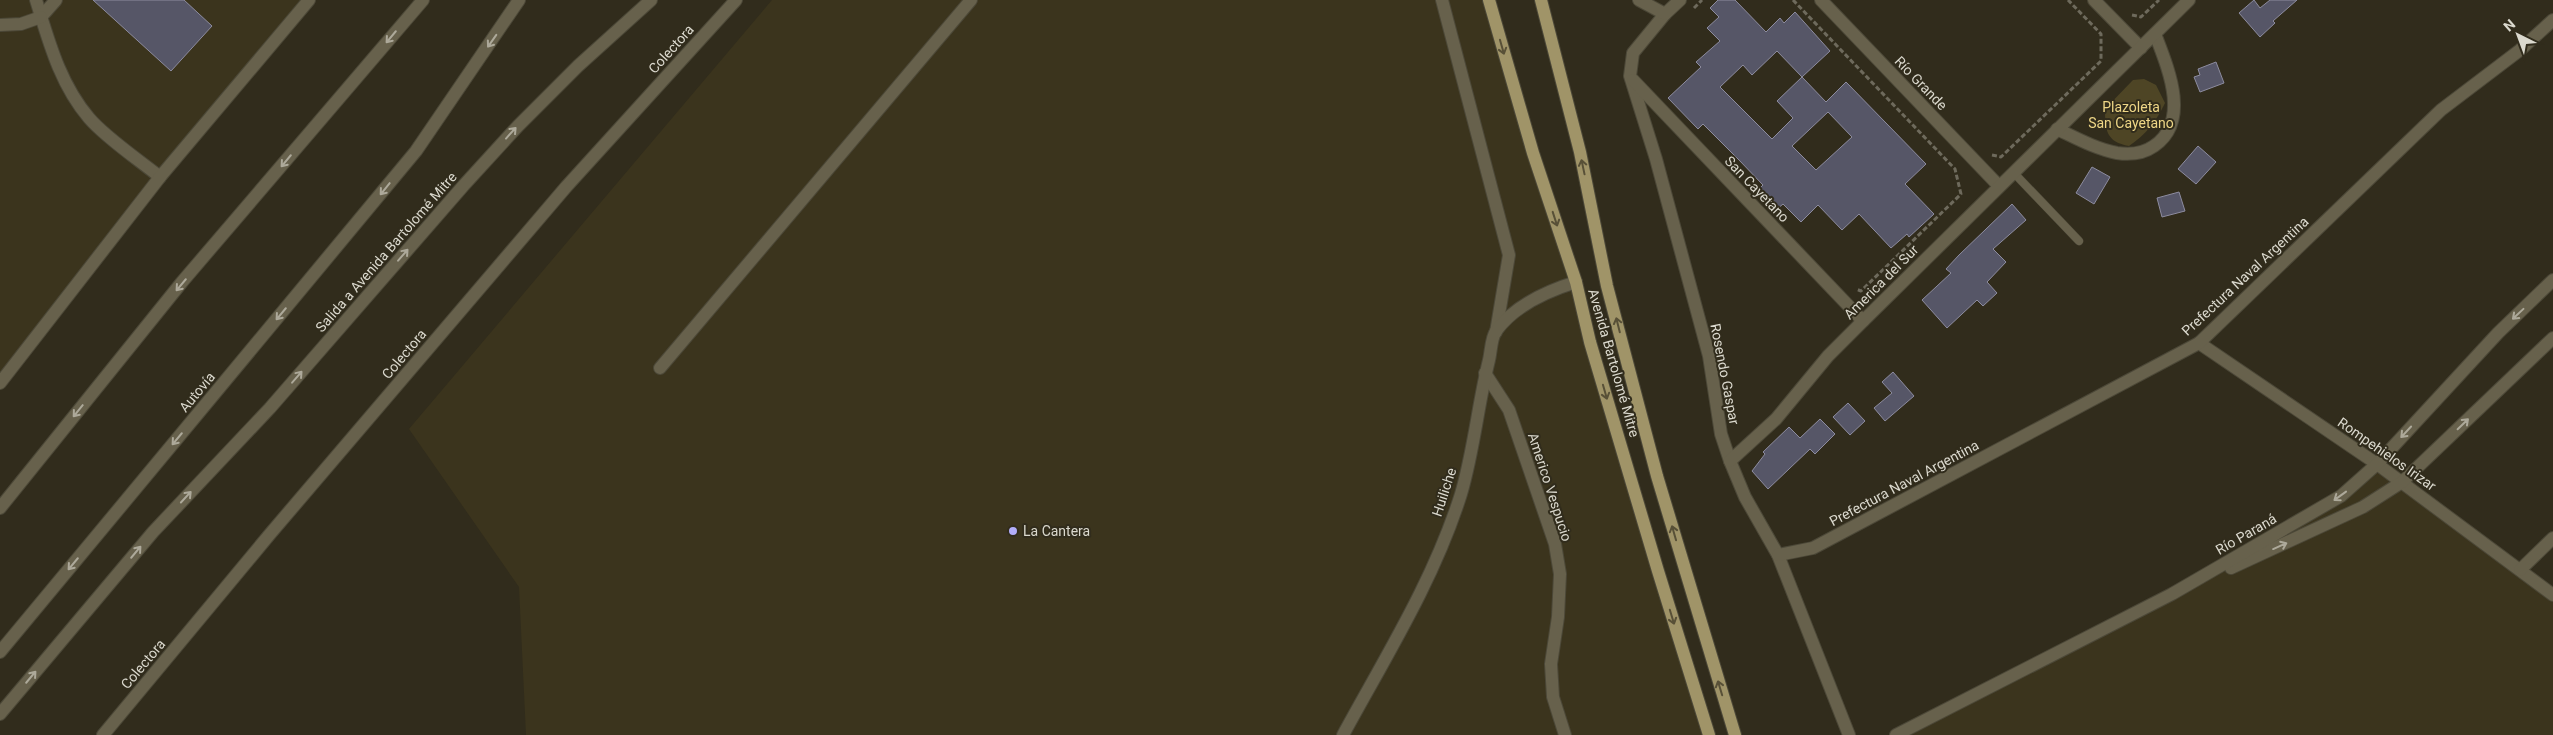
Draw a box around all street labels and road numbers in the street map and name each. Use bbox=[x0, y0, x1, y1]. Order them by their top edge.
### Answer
street label: Colectora bbox=[645, 21, 697, 77]
street label: Río Grande bbox=[1892, 53, 1950, 113]
street label: San Cayetano bbox=[1721, 153, 1793, 225]
street label: Salida a Avenida Bartolomé Mitre bbox=[312, 169, 460, 335]
street label: Prefectura Naval Argentina bbox=[2178, 213, 2312, 339]
street label: America del Sur bbox=[1841, 241, 1922, 322]
street label: Avenida Bartolomé Mitre bbox=[1585, 287, 1643, 439]
street label: Rosendo Gaspar bbox=[1707, 322, 1743, 426]
street label: Colectora bbox=[379, 326, 429, 382]
street label: Autovía bbox=[176, 369, 218, 415]
street label: Rompehielos Irizar bbox=[2335, 414, 2439, 494]
street label: Americo Vespucio bbox=[1525, 431, 1575, 543]
street label: Prefectura Naval Argentina bbox=[1827, 437, 1981, 529]
street label: Huiliche bbox=[1429, 466, 1459, 518]
street label: Río Paraná bbox=[2213, 510, 2279, 558]
street label: Colectora bbox=[118, 636, 168, 692]

